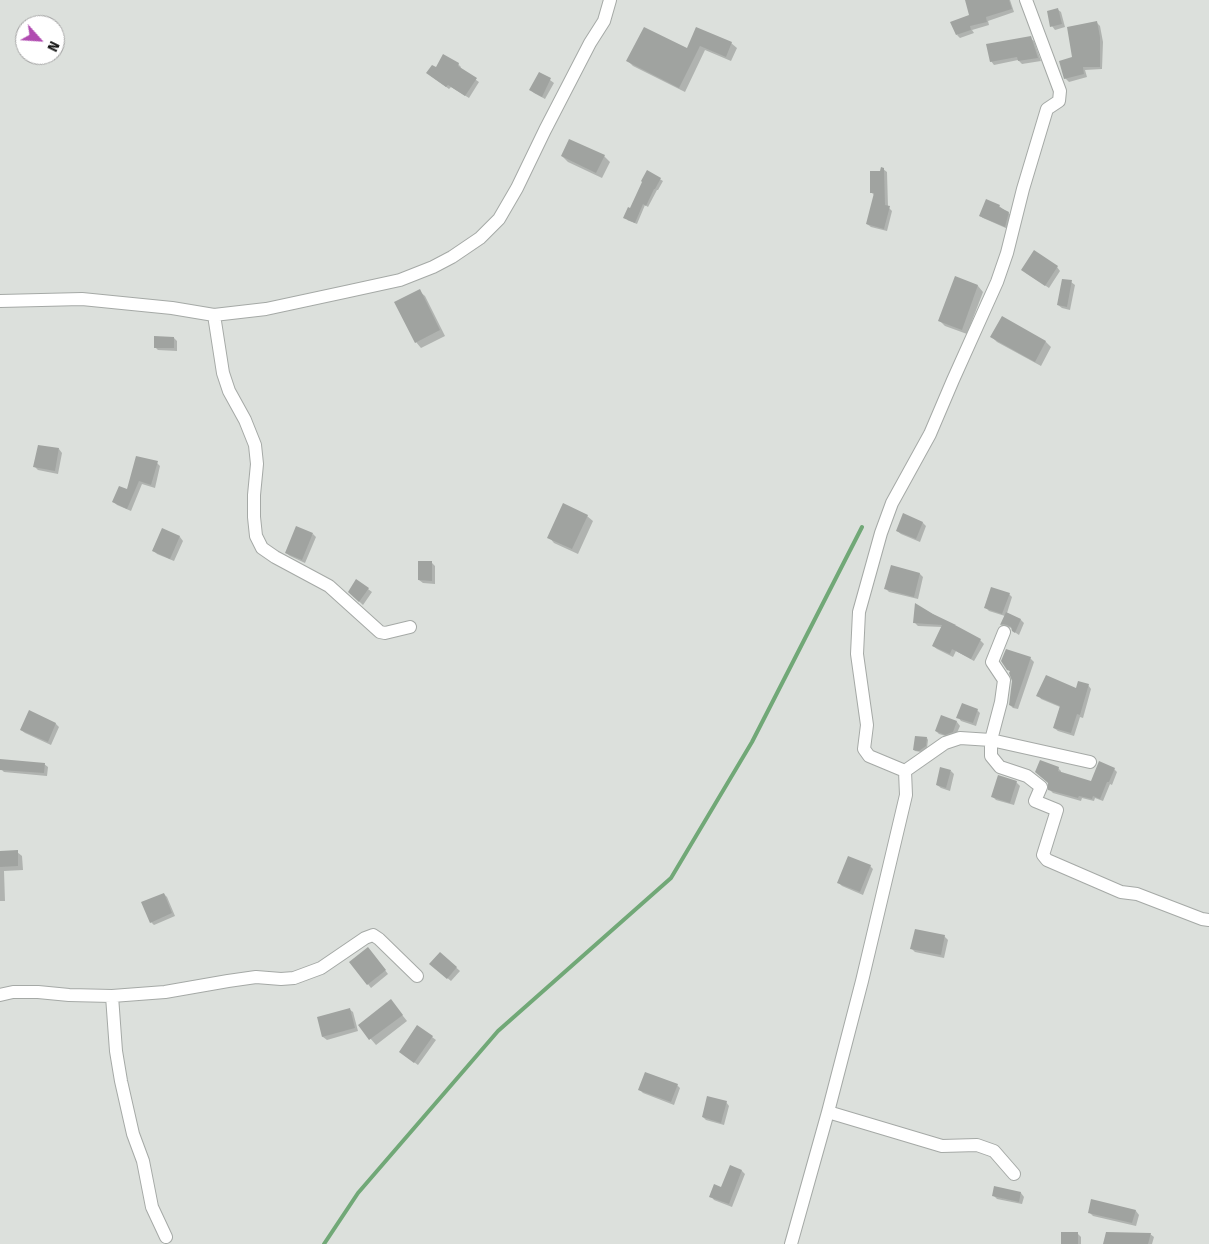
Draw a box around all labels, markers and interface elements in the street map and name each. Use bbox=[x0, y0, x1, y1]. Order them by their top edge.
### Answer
north arrow bbox=[15, 15, 65, 65]
text: N bbox=[43, 38, 63, 54]

